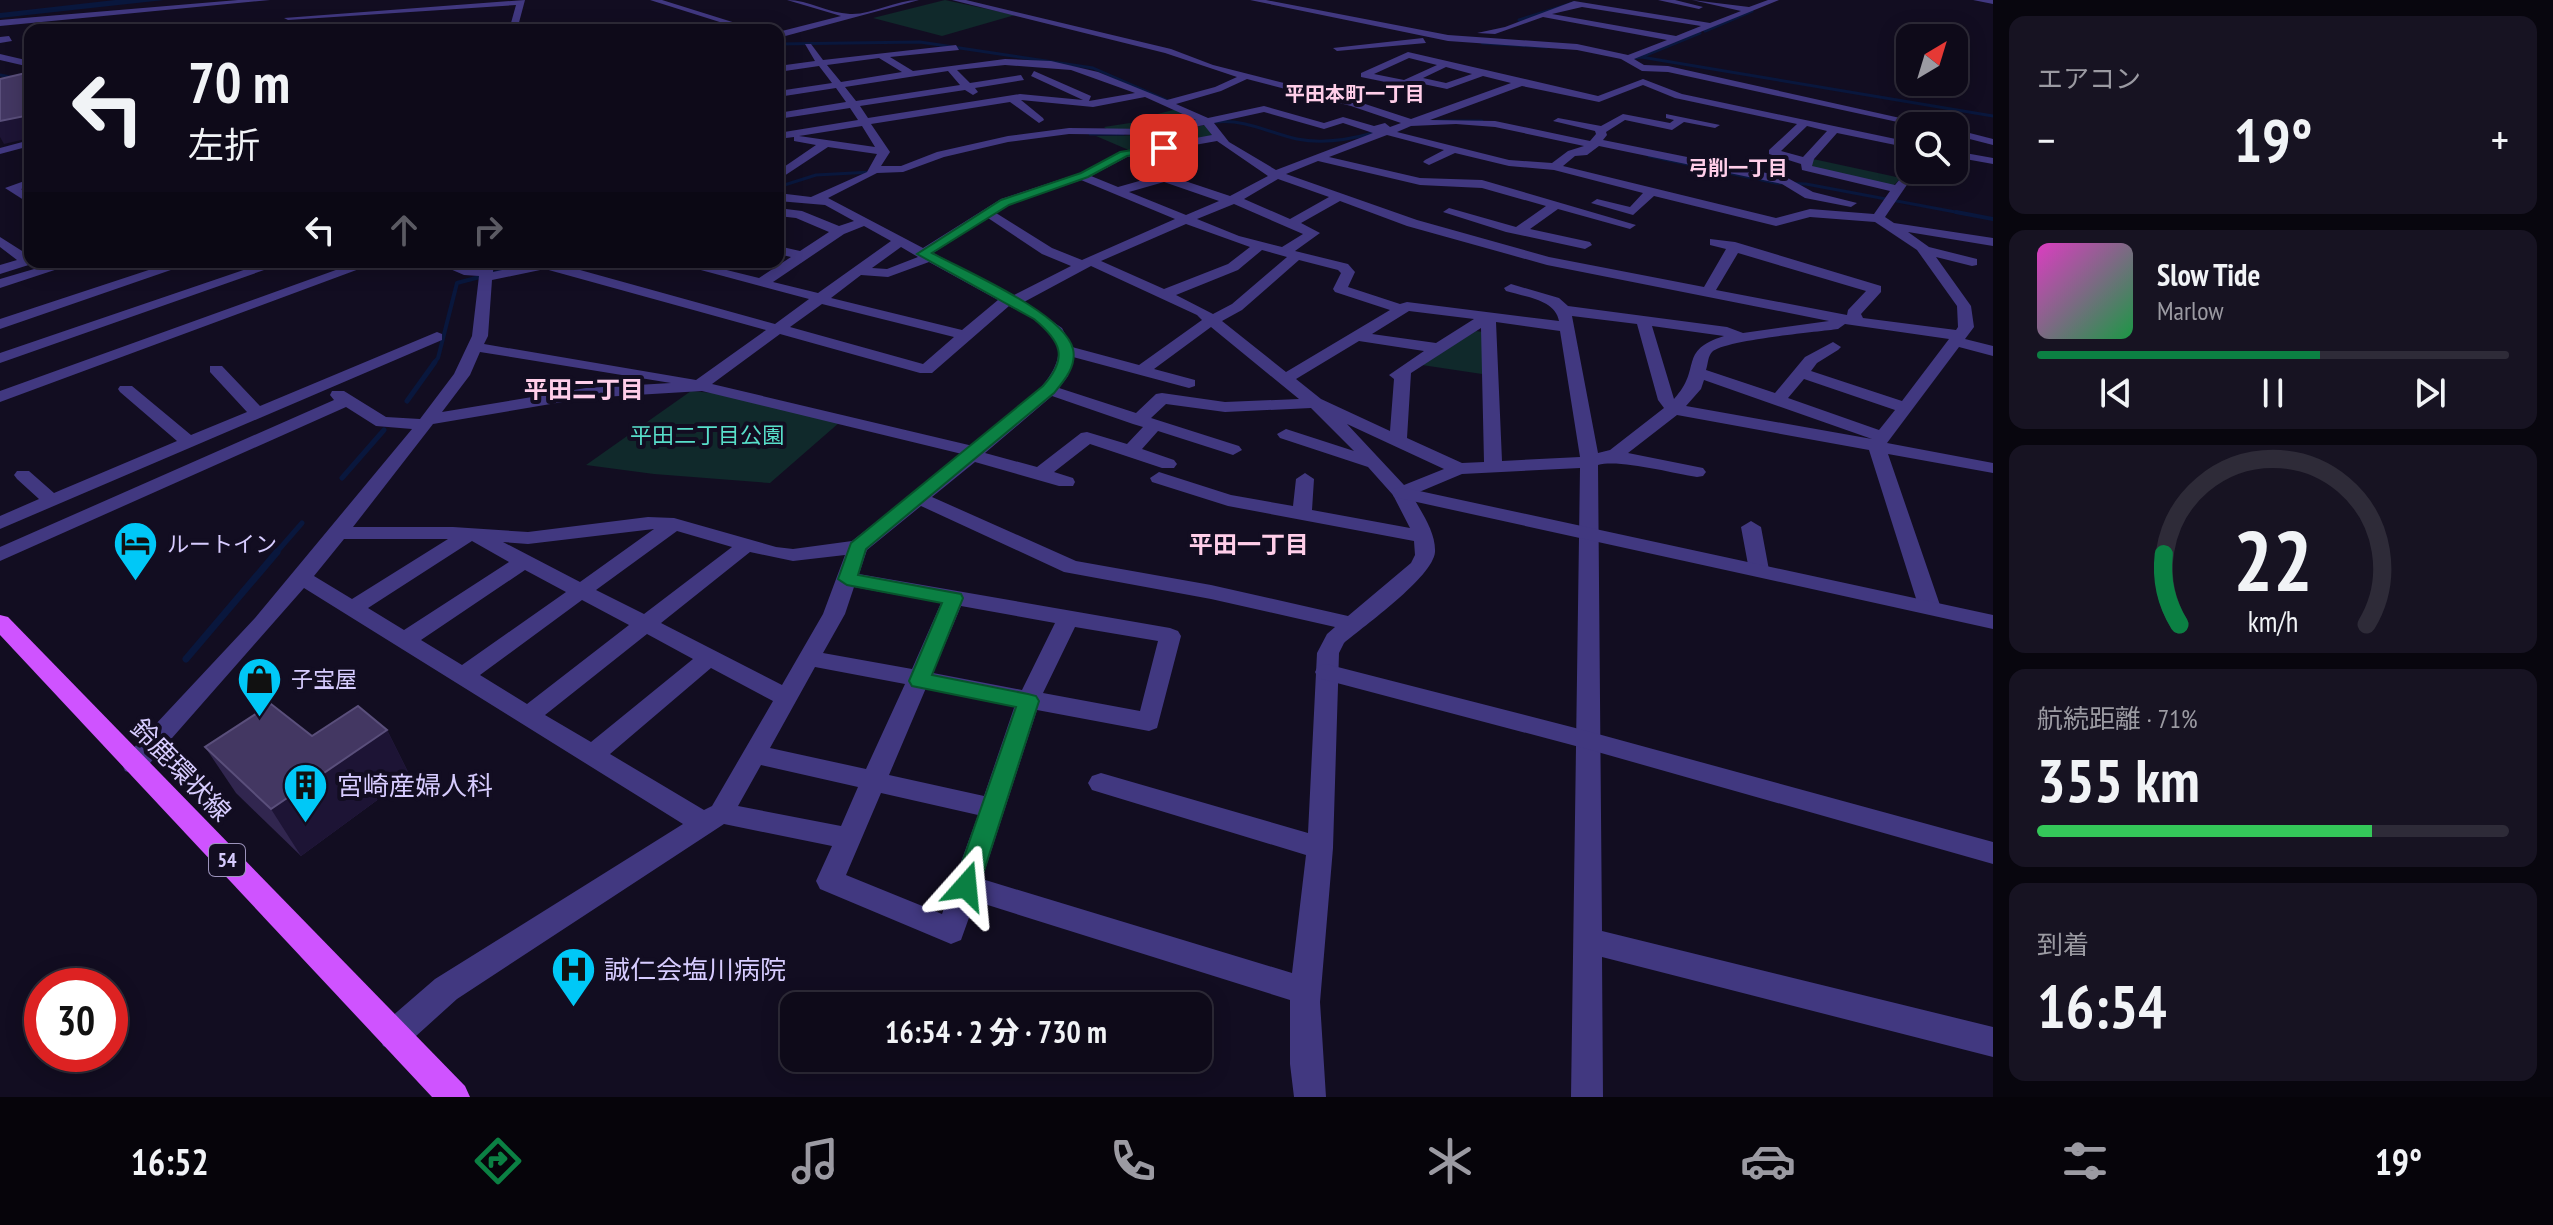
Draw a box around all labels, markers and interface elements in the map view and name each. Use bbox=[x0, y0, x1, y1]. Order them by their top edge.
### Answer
north arrow bbox=[1896, 24, 1968, 96]
map controls bbox=[1896, 24, 1968, 184]
text: 70 m bbox=[188, 46, 290, 118]
icon: left bbox=[56, 56, 160, 160]
text: エアコン bbox=[2037, 62, 2141, 95]
district label: 平田本町一丁目 bbox=[1285, 81, 1425, 107]
text: 19° bbox=[2233, 101, 2313, 179]
text: − bbox=[2037, 111, 2055, 168]
text: + bbox=[2491, 111, 2509, 168]
button: search bbox=[1896, 112, 1968, 184]
pin bbox=[1130, 114, 1198, 182]
text: 左折 bbox=[188, 121, 260, 168]
icon: arrive bbox=[1142, 126, 1186, 170]
district label: 弓削一丁目 bbox=[1688, 155, 1788, 181]
icon: left bbox=[298, 208, 342, 252]
icon: ahead bbox=[382, 208, 426, 252]
icon: right bbox=[466, 208, 510, 252]
text: Slow Tide bbox=[2157, 255, 2260, 294]
text: Marlow bbox=[2157, 294, 2223, 327]
icon: previous bbox=[2094, 371, 2138, 415]
icon: pause bbox=[2251, 371, 2295, 415]
icon: next bbox=[2408, 371, 2452, 415]
district label: 平田二丁目 bbox=[524, 374, 644, 405]
park label: 平田二丁目公園 bbox=[630, 421, 784, 449]
text: 22 bbox=[2233, 505, 2313, 613]
hotel icon: ルートイン bbox=[112, 520, 160, 583]
district label: 平田一丁目 bbox=[1189, 529, 1309, 560]
place label: ルートイン bbox=[167, 530, 277, 558]
text: km/h bbox=[2248, 603, 2298, 640]
shop icon: 子宝屋 bbox=[236, 655, 284, 718]
place label: 子宝屋 bbox=[291, 665, 357, 693]
text: 航続距離 · 71% bbox=[2037, 702, 2198, 735]
street label: 鈴鹿環状線 bbox=[124, 711, 238, 828]
text: 355 km bbox=[2037, 741, 2200, 819]
building icon: 宮崎産婦人科 bbox=[282, 762, 330, 825]
place label: 宮崎産婦人科 bbox=[337, 769, 493, 802]
road number: 54 bbox=[209, 844, 245, 876]
position arrow bbox=[924, 844, 1008, 928]
text: 到着 bbox=[2037, 928, 2089, 961]
hospital icon: 誠仁会塩川病院 bbox=[549, 946, 597, 1009]
place label: 誠仁会塩川病院 bbox=[604, 953, 786, 986]
text: 16:54 bbox=[2037, 967, 2167, 1045]
speed limit sign: 30 bbox=[24, 968, 128, 1072]
text: 16:54 · 2 分 · 730 m bbox=[885, 1012, 1107, 1051]
icon: directions bbox=[470, 1133, 526, 1189]
icon: music bbox=[787, 1133, 843, 1189]
icon: phone bbox=[1105, 1133, 1161, 1189]
icon: climate bbox=[1422, 1133, 1478, 1189]
icon: car bbox=[1740, 1133, 1796, 1189]
icon: filters bbox=[2057, 1133, 2113, 1189]
text: 16:52 bbox=[131, 1138, 209, 1185]
text: 19° bbox=[2375, 1138, 2422, 1185]

